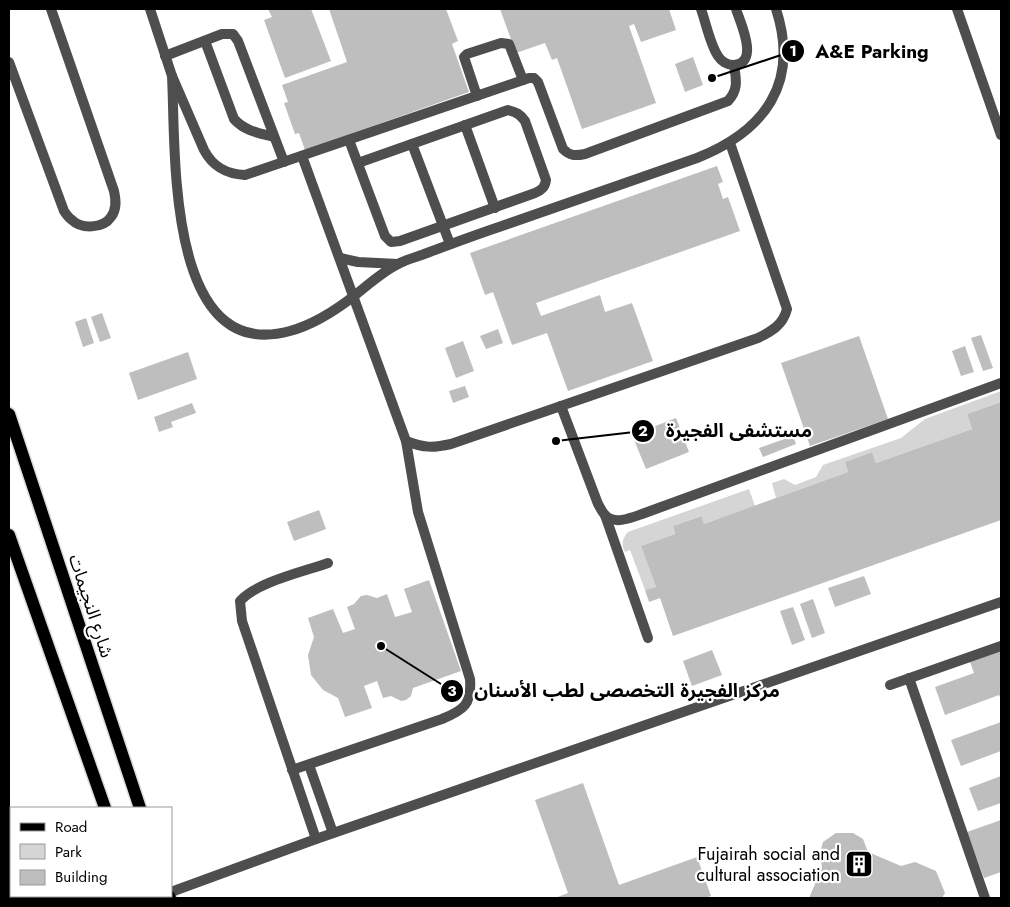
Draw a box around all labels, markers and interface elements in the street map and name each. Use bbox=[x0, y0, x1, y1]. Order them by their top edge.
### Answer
callout: A&E Parking bbox=[780, 34, 939, 68]
text: A&E Parking bbox=[814, 38, 929, 65]
text: 1 bbox=[789, 40, 797, 62]
callout: مستشفى الفجيرة bbox=[631, 414, 822, 448]
text: مستشفى الفجيرة bbox=[666, 417, 812, 444]
text: 2 bbox=[638, 420, 648, 442]
street label: شارع النجيمات bbox=[61, 551, 120, 661]
callout: مركز الفجيرة التخصصى لطب الأسنان bbox=[440, 674, 790, 708]
text: مركز الفجيرة التخصصى لطب الأسنان bbox=[474, 677, 780, 704]
text: 3 bbox=[447, 680, 457, 702]
legend bbox=[10, 807, 172, 897]
text: Road bbox=[55, 816, 87, 838]
text: Park bbox=[55, 841, 82, 863]
place label: Fujairah social and cultural association bbox=[696, 841, 840, 888]
building icon: Fujairah social and cultural association bbox=[844, 849, 874, 879]
text: Building bbox=[55, 866, 107, 888]

